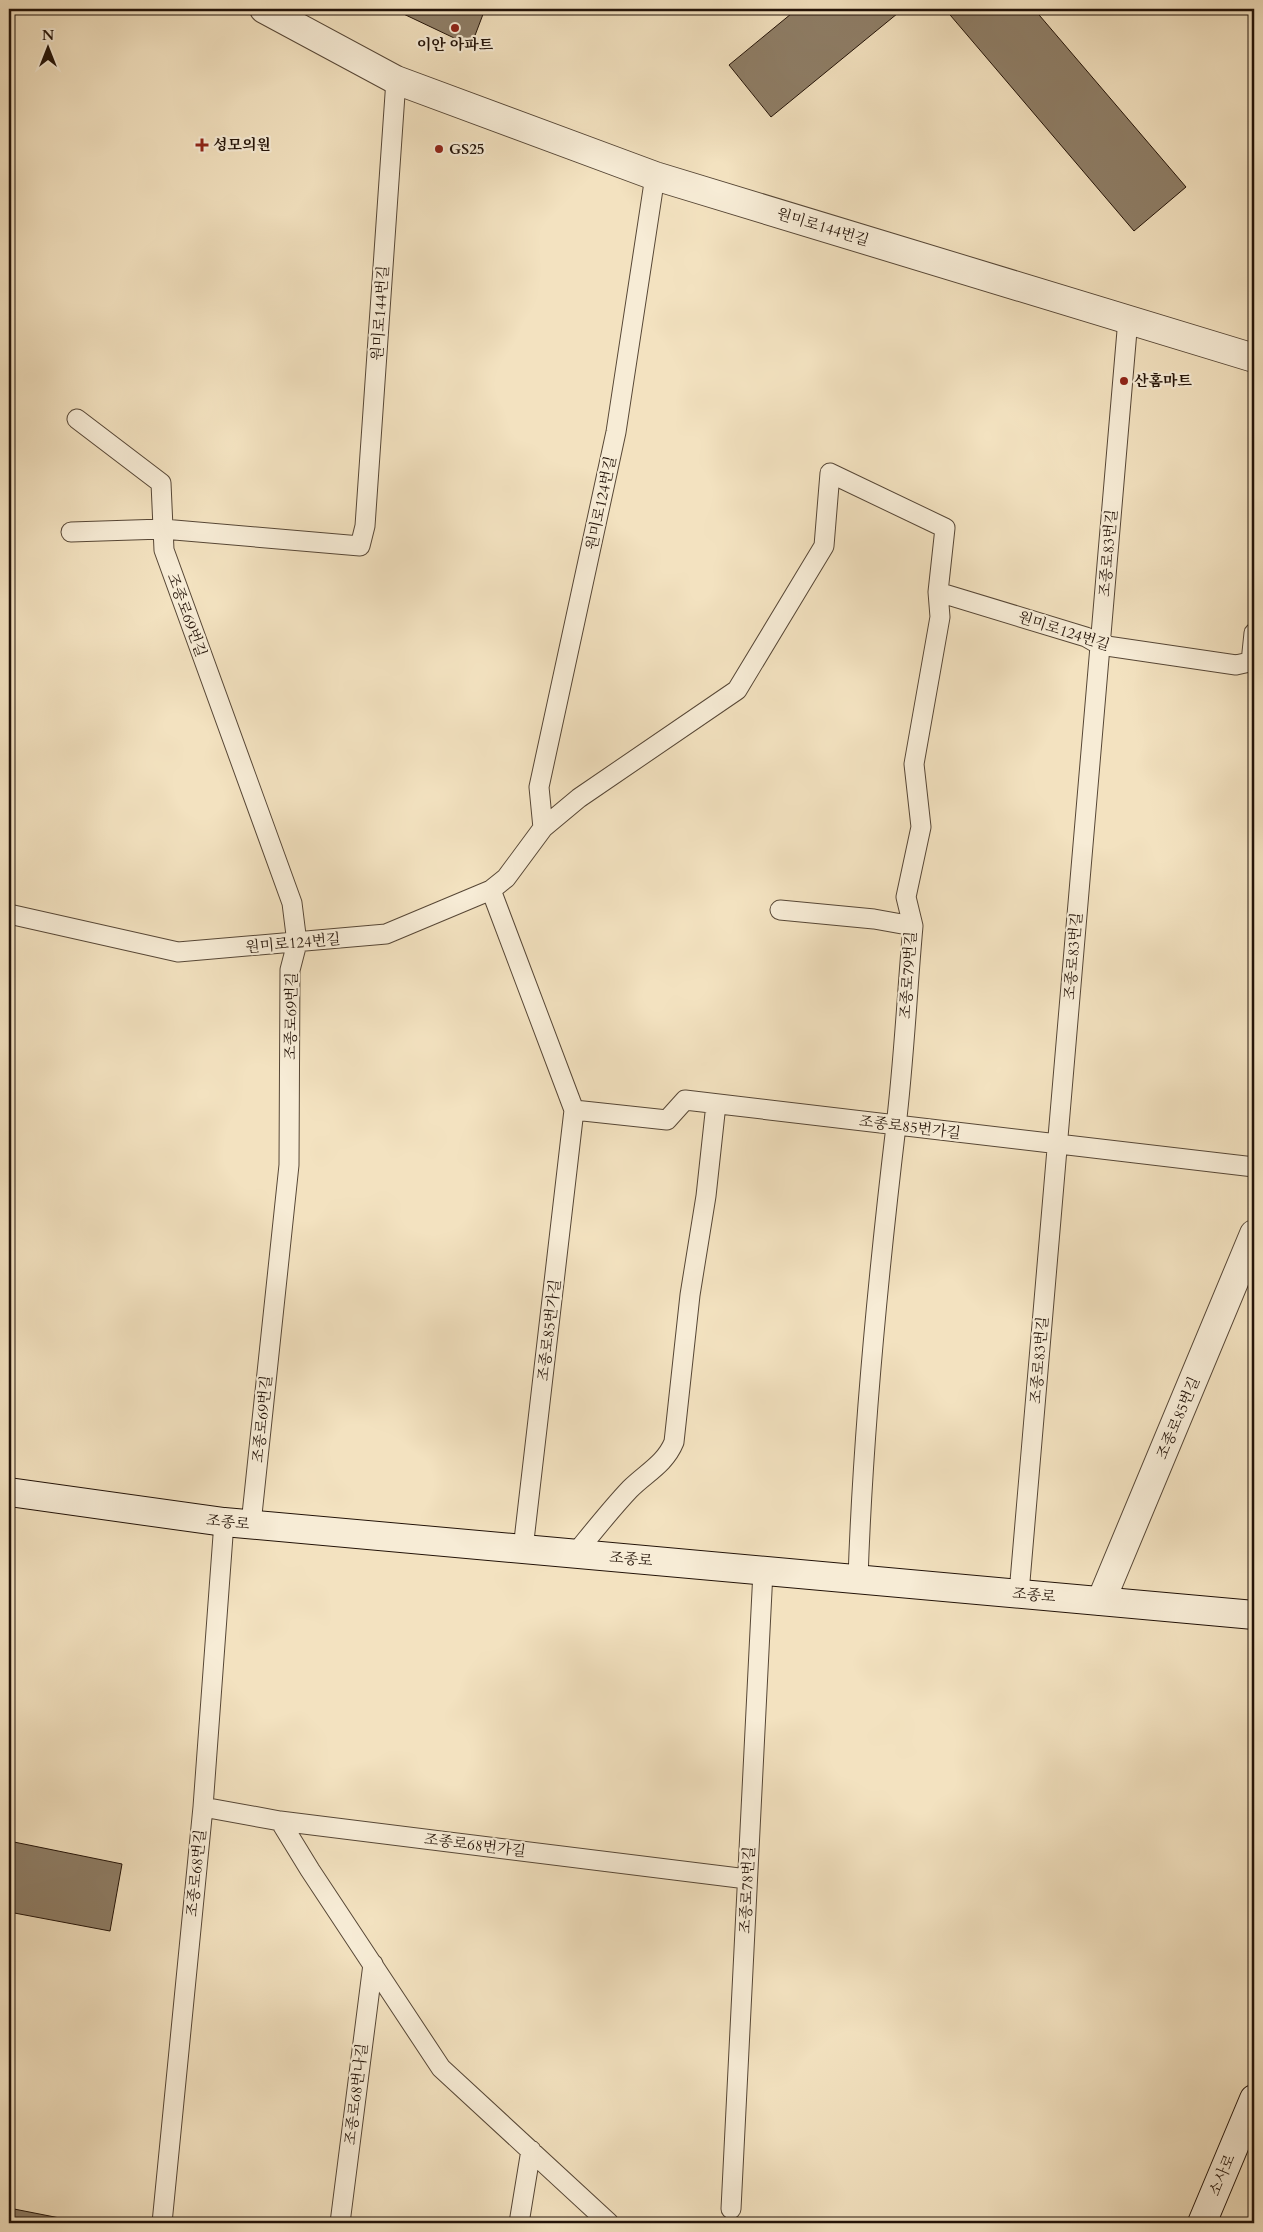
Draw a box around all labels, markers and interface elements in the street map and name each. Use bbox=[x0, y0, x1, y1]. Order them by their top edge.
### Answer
north arrow bbox=[22, 22, 72, 72]
marker: 이안 아파트 bbox=[449, 22, 461, 34]
text: N bbox=[42, 26, 54, 45]
place label: 이안 아파트 bbox=[417, 35, 494, 55]
place label: 성모의원 bbox=[213, 135, 271, 155]
marker: 성모의원 bbox=[195, 138, 209, 152]
place label: GS25 bbox=[449, 139, 485, 159]
marker: GS25 bbox=[433, 143, 445, 155]
street label: 원미로144번길 bbox=[774, 203, 872, 251]
street label: 원미로144번길 bbox=[367, 265, 393, 361]
place label: 산홈마트 bbox=[1134, 371, 1192, 391]
marker: 산홈마트 bbox=[1118, 375, 1130, 387]
street label: 원미로124번길 bbox=[581, 454, 621, 552]
street label: 조종로83번길 bbox=[1094, 508, 1122, 598]
street label: 조종로69번길 bbox=[163, 570, 211, 660]
street label: 원미로124번길 bbox=[1015, 607, 1113, 655]
street label: 조종로83번길 bbox=[1059, 911, 1087, 1001]
street label: 원미로124번길 bbox=[245, 929, 341, 957]
street label: 조종로79번길 bbox=[895, 930, 921, 1020]
street label: 조종로69번길 bbox=[280, 972, 302, 1060]
street label: 조종로85번가길 bbox=[858, 1111, 962, 1143]
street label: 조종로85번가길 bbox=[533, 1278, 565, 1382]
street label: 조종로83번길 bbox=[1025, 1315, 1053, 1405]
street label: 조종로69번길 bbox=[247, 1374, 277, 1464]
street label: 조종로85번길 bbox=[1152, 1374, 1204, 1462]
street label: 조종로 bbox=[205, 1510, 251, 1534]
street label: 조종로 bbox=[608, 1547, 654, 1571]
street label: 조종로 bbox=[1011, 1583, 1057, 1607]
street label: 조종로68번길 bbox=[181, 1828, 211, 1918]
street label: 조종로68번가길 bbox=[423, 1829, 527, 1861]
street label: 조종로78번길 bbox=[735, 1846, 759, 1934]
street label: 조종로68번나길 bbox=[340, 2042, 372, 2146]
street label: 소사로 bbox=[1204, 2151, 1240, 2199]

